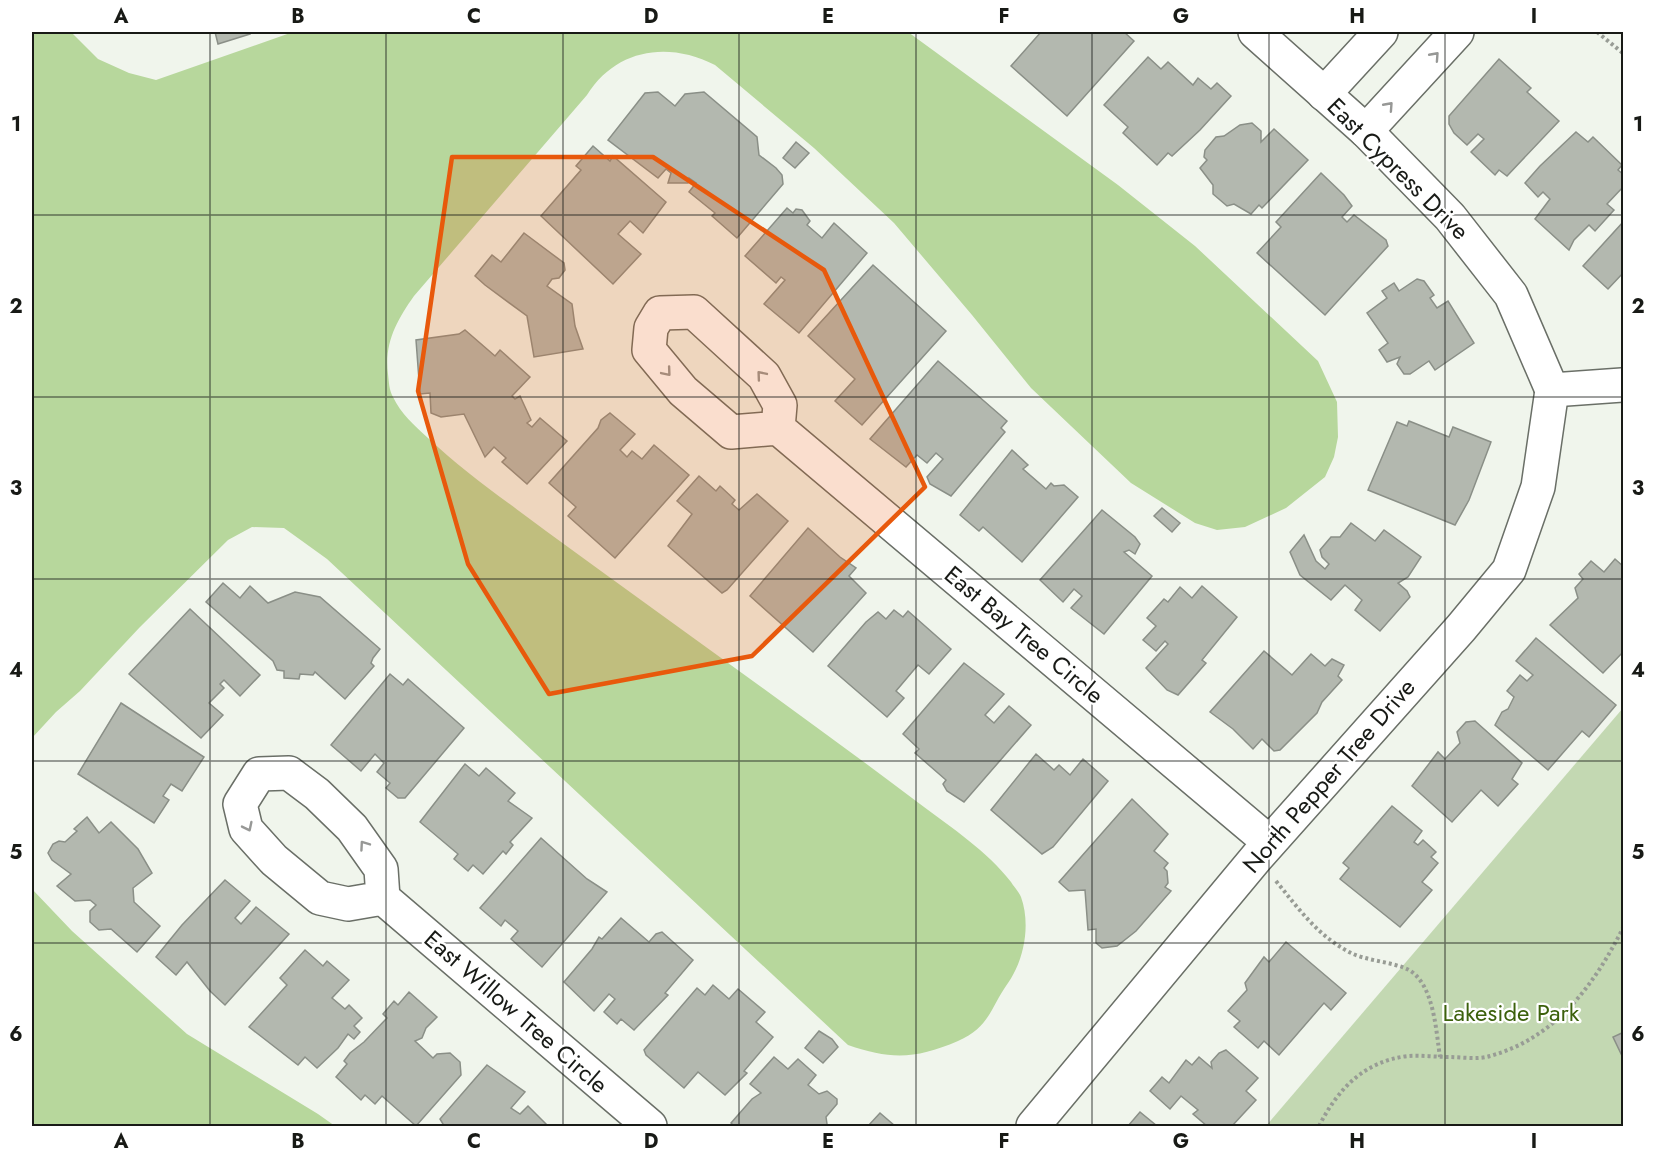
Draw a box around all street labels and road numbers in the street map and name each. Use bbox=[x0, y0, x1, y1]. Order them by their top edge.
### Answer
street label: East Cypress Drive bbox=[1319, 90, 1477, 248]
street label: East Bay Tree Circle bbox=[937, 557, 1112, 712]
street label: North Pepper Tree Drive bbox=[1234, 671, 1423, 881]
street label: East Willow Tree Circle bbox=[417, 922, 616, 1101]

